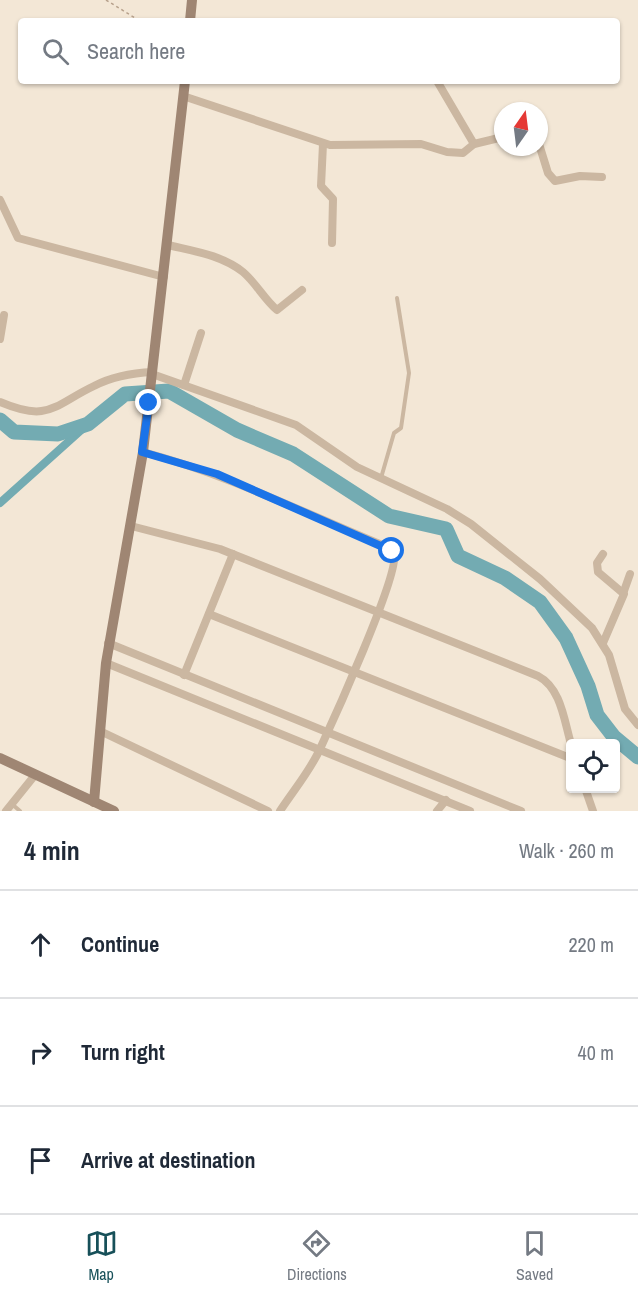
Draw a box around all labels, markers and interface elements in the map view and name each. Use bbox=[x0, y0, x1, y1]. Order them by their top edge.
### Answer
search box bbox=[18, 18, 620, 84]
icon: search bbox=[39, 35, 72, 68]
text: Search here bbox=[87, 36, 185, 66]
north arrow bbox=[494, 102, 548, 156]
route end bbox=[135, 389, 161, 415]
route start bbox=[378, 537, 404, 563]
map controls bbox=[566, 739, 620, 793]
button: locate bbox=[566, 739, 620, 793]
text: 4 min bbox=[24, 833, 80, 868]
text: Walk · 260 m bbox=[519, 837, 614, 864]
icon: ahead bbox=[24, 928, 57, 961]
text: Continue bbox=[81, 929, 159, 959]
text: 220 m bbox=[568, 931, 614, 958]
icon: right bbox=[24, 1036, 57, 1069]
text: Turn right bbox=[81, 1037, 165, 1067]
text: 40 m bbox=[578, 1039, 614, 1066]
icon: arrive bbox=[24, 1144, 57, 1177]
text: Arrive at destination bbox=[81, 1145, 255, 1175]
tab: Map bbox=[85, 1227, 118, 1285]
tab: Directions bbox=[287, 1227, 347, 1285]
tab: Saved bbox=[516, 1227, 553, 1285]

